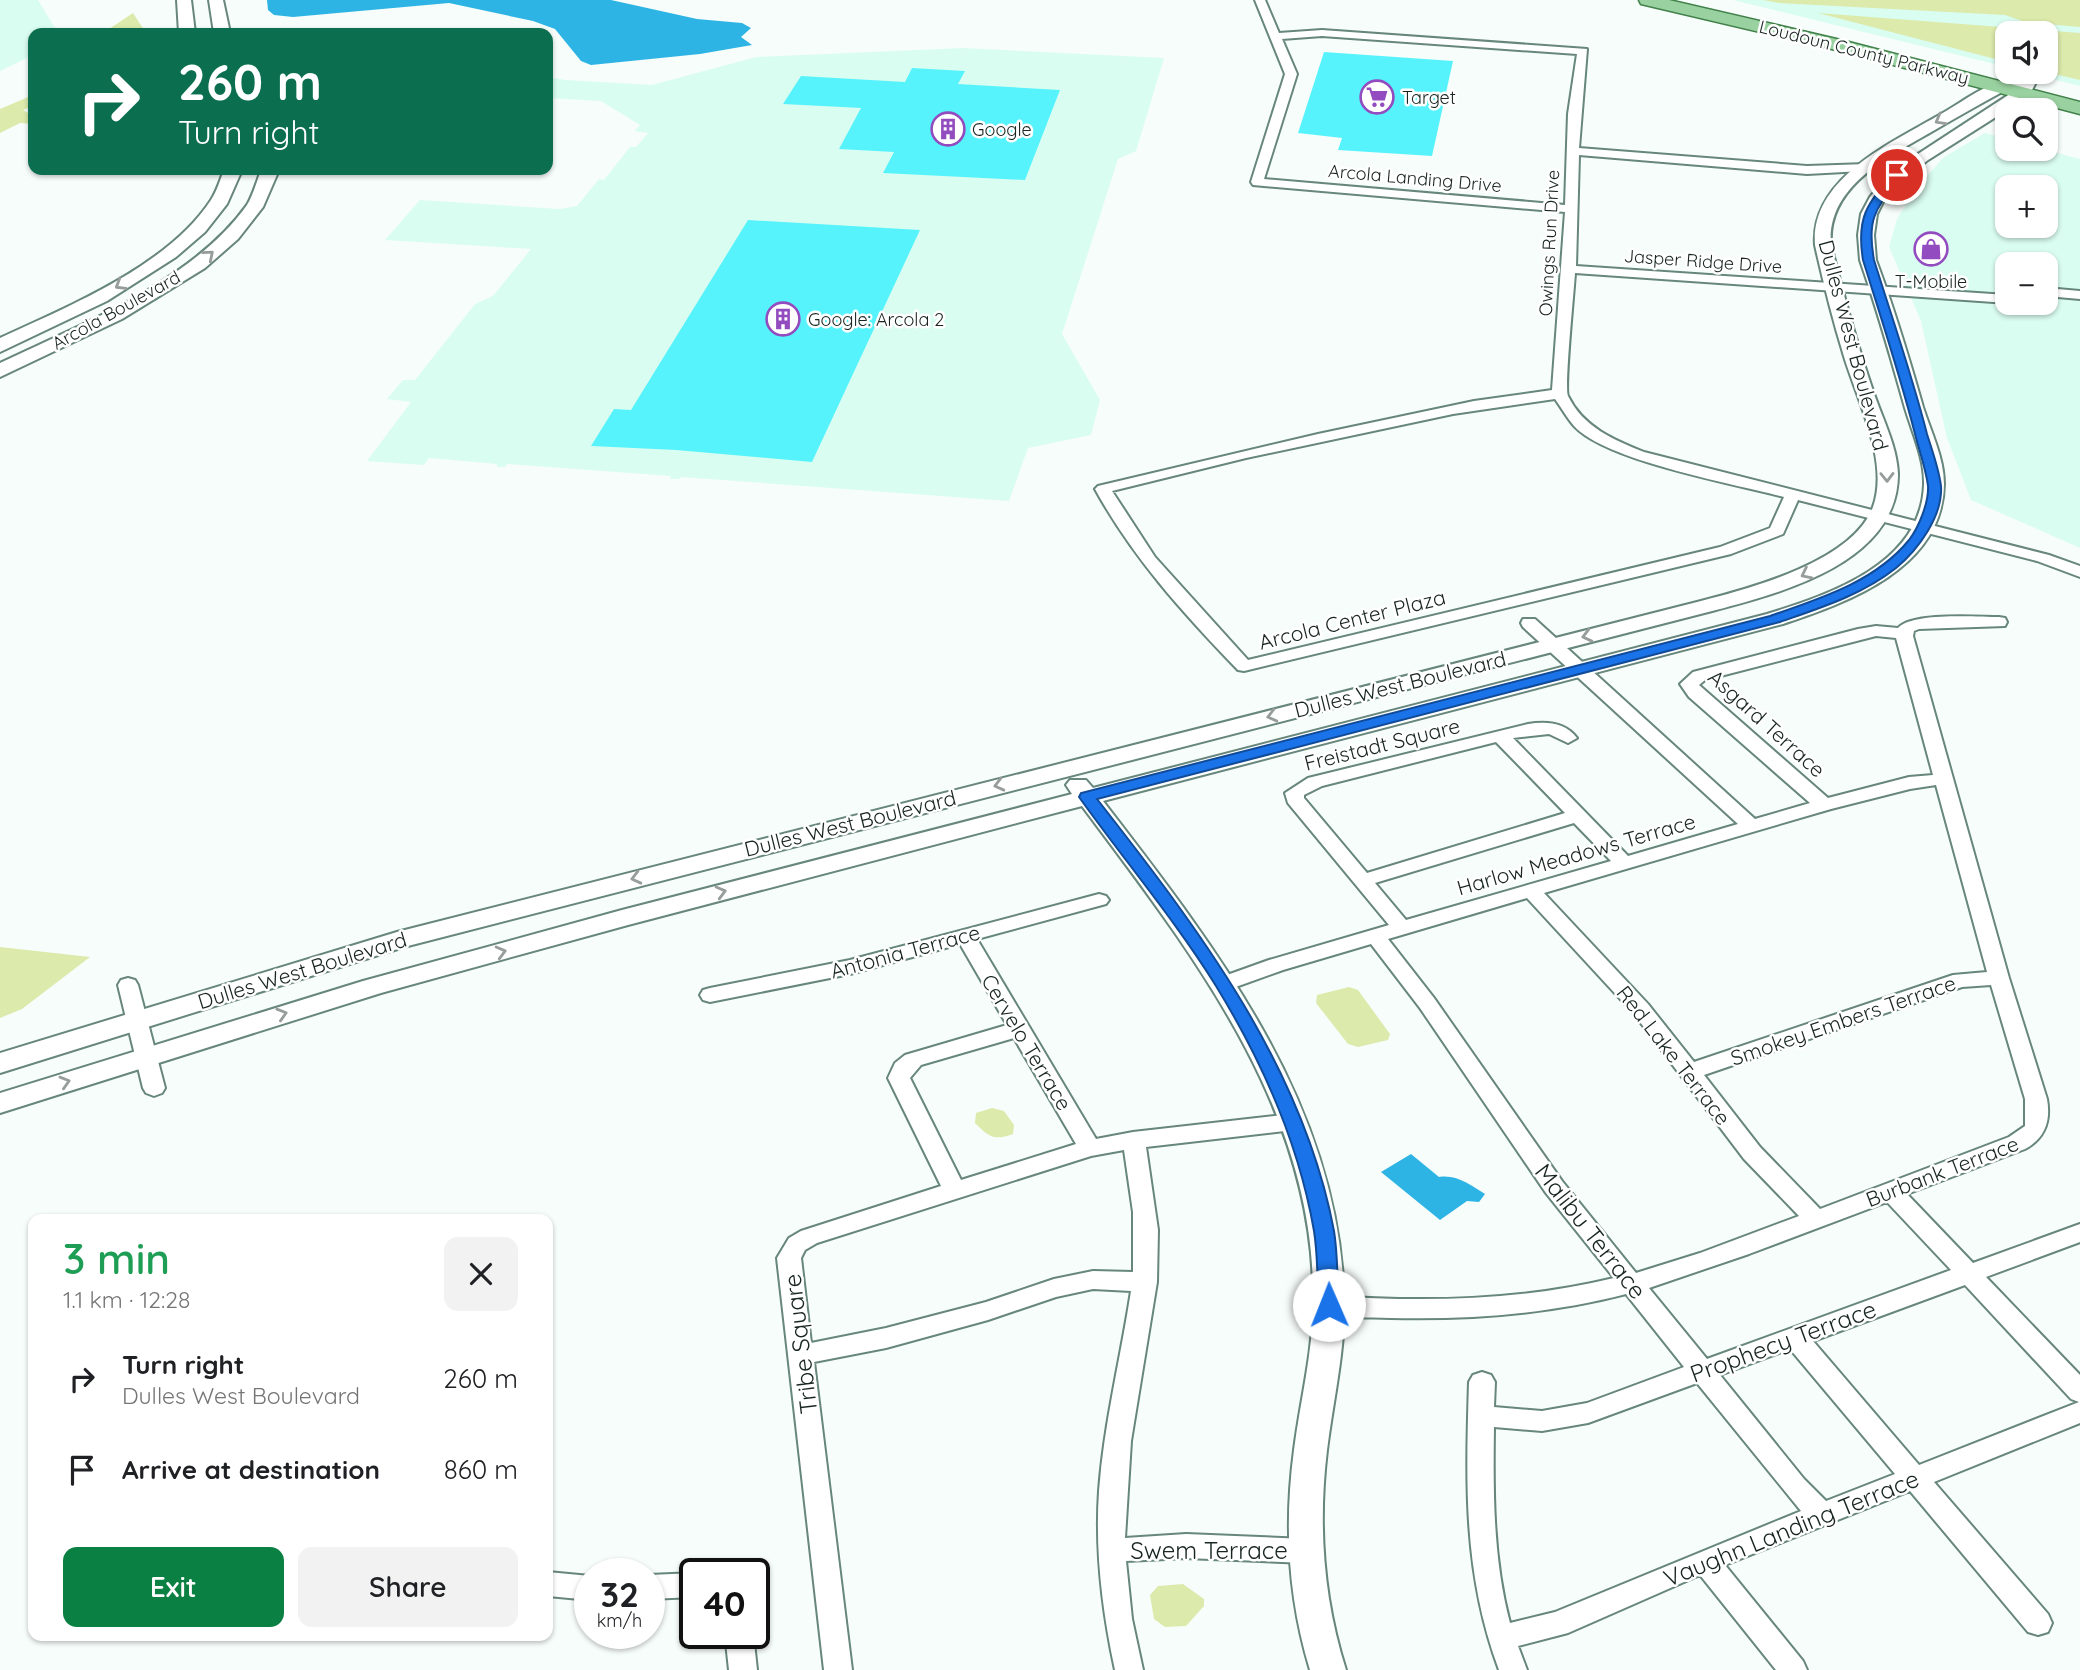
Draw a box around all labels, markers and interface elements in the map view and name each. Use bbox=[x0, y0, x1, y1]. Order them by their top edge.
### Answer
street label: Loudoun County Parkway bbox=[1757, 15, 1971, 89]
map controls bbox=[1995, 21, 2058, 315]
button: sound bbox=[1995, 21, 2058, 84]
text: 260 m bbox=[178, 51, 322, 112]
icon: right bbox=[63, 56, 154, 147]
supermarket icon: Target bbox=[1358, 78, 1396, 116]
place label: Target bbox=[1402, 86, 1456, 109]
button: search bbox=[1995, 98, 2058, 161]
building icon: Google bbox=[929, 110, 967, 148]
text: Turn right bbox=[178, 112, 319, 152]
one-way arrow bbox=[1935, 112, 1948, 125]
place label: Google bbox=[972, 118, 1032, 141]
pin bbox=[1867, 145, 1927, 205]
icon: arrive bbox=[1878, 156, 1916, 194]
street label: Arcola Landing Drive bbox=[1327, 159, 1503, 197]
street label: Owings Run Drive bbox=[1534, 169, 1564, 317]
button: + bbox=[1995, 175, 2058, 238]
shop icon: T-Mobile bbox=[1912, 230, 1950, 268]
street label: Dulles West Boulevard bbox=[1813, 237, 1895, 453]
street label: Jasper Ridge Drive bbox=[1623, 244, 1783, 278]
one-way arrow bbox=[201, 251, 214, 263]
button: − bbox=[1995, 252, 2058, 315]
street label: Arcola Boulevard bbox=[48, 265, 184, 355]
place label: T-Mobile bbox=[1895, 270, 1967, 293]
one-way arrow bbox=[114, 277, 127, 290]
building icon: Google: Arcola 2 bbox=[764, 300, 802, 338]
place label: Google: Arcola 2 bbox=[808, 308, 944, 331]
one-way arrow bbox=[1879, 472, 1895, 483]
one-way arrow bbox=[1801, 566, 1813, 580]
street label: Arcola Center Plaza bbox=[1256, 583, 1448, 655]
one-way arrow bbox=[1581, 628, 1593, 642]
street label: Dulles West Boulevard bbox=[1291, 645, 1509, 723]
street label: Asgard Terrace bbox=[1703, 664, 1831, 782]
one-way arrow bbox=[1266, 708, 1278, 722]
street label: Freistadt Square bbox=[1301, 712, 1463, 776]
one-way arrow bbox=[993, 777, 1005, 791]
street label: Dulles West Boulevard bbox=[741, 784, 959, 862]
street label: Harlow Meadows Terrace bbox=[1454, 807, 1698, 901]
one-way arrow bbox=[630, 870, 642, 884]
one-way arrow bbox=[714, 886, 726, 901]
street label: Antonia Terrace bbox=[827, 919, 983, 983]
street label: Dulles West Boulevard bbox=[194, 926, 410, 1014]
one-way arrow bbox=[495, 945, 507, 960]
street label: Cervelo Terrace bbox=[976, 969, 1078, 1115]
street label: Smokey Embers Terrace bbox=[1727, 969, 1959, 1071]
street label: Red Lake Terrace bbox=[1611, 980, 1737, 1130]
one-way arrow bbox=[276, 1008, 288, 1023]
one-way arrow bbox=[59, 1076, 71, 1091]
street label: Burbank Terrace bbox=[1862, 1130, 2022, 1212]
street label: Malibu Terrace bbox=[1529, 1157, 1653, 1305]
text: 3 min bbox=[63, 1232, 170, 1285]
button: close bbox=[444, 1237, 518, 1311]
position arrow bbox=[1292, 1268, 1366, 1342]
street label: Tribe Square bbox=[777, 1272, 823, 1416]
text: 1.1 km · 12:28 bbox=[63, 1285, 191, 1314]
street label: Prophecy Terrace bbox=[1686, 1293, 1880, 1389]
text: Turn right bbox=[122, 1348, 244, 1381]
icon: right bbox=[63, 1360, 101, 1398]
text: 260 m bbox=[443, 1362, 518, 1395]
text: Dulles West Boulevard bbox=[122, 1381, 360, 1410]
icon: arrive bbox=[63, 1451, 101, 1489]
text: Arrive at destination bbox=[122, 1453, 380, 1486]
text: 860 m bbox=[444, 1453, 518, 1486]
street label: Vaughn Landing Terrace bbox=[1659, 1463, 1923, 1593]
street label: Swem Terrace bbox=[1130, 1535, 1288, 1565]
button: Exit bbox=[63, 1547, 284, 1627]
button: Share bbox=[298, 1547, 518, 1627]
speed limit sign: 40 bbox=[679, 1558, 770, 1649]
text: 32 bbox=[600, 1572, 639, 1616]
text: km/h bbox=[597, 1609, 642, 1632]

